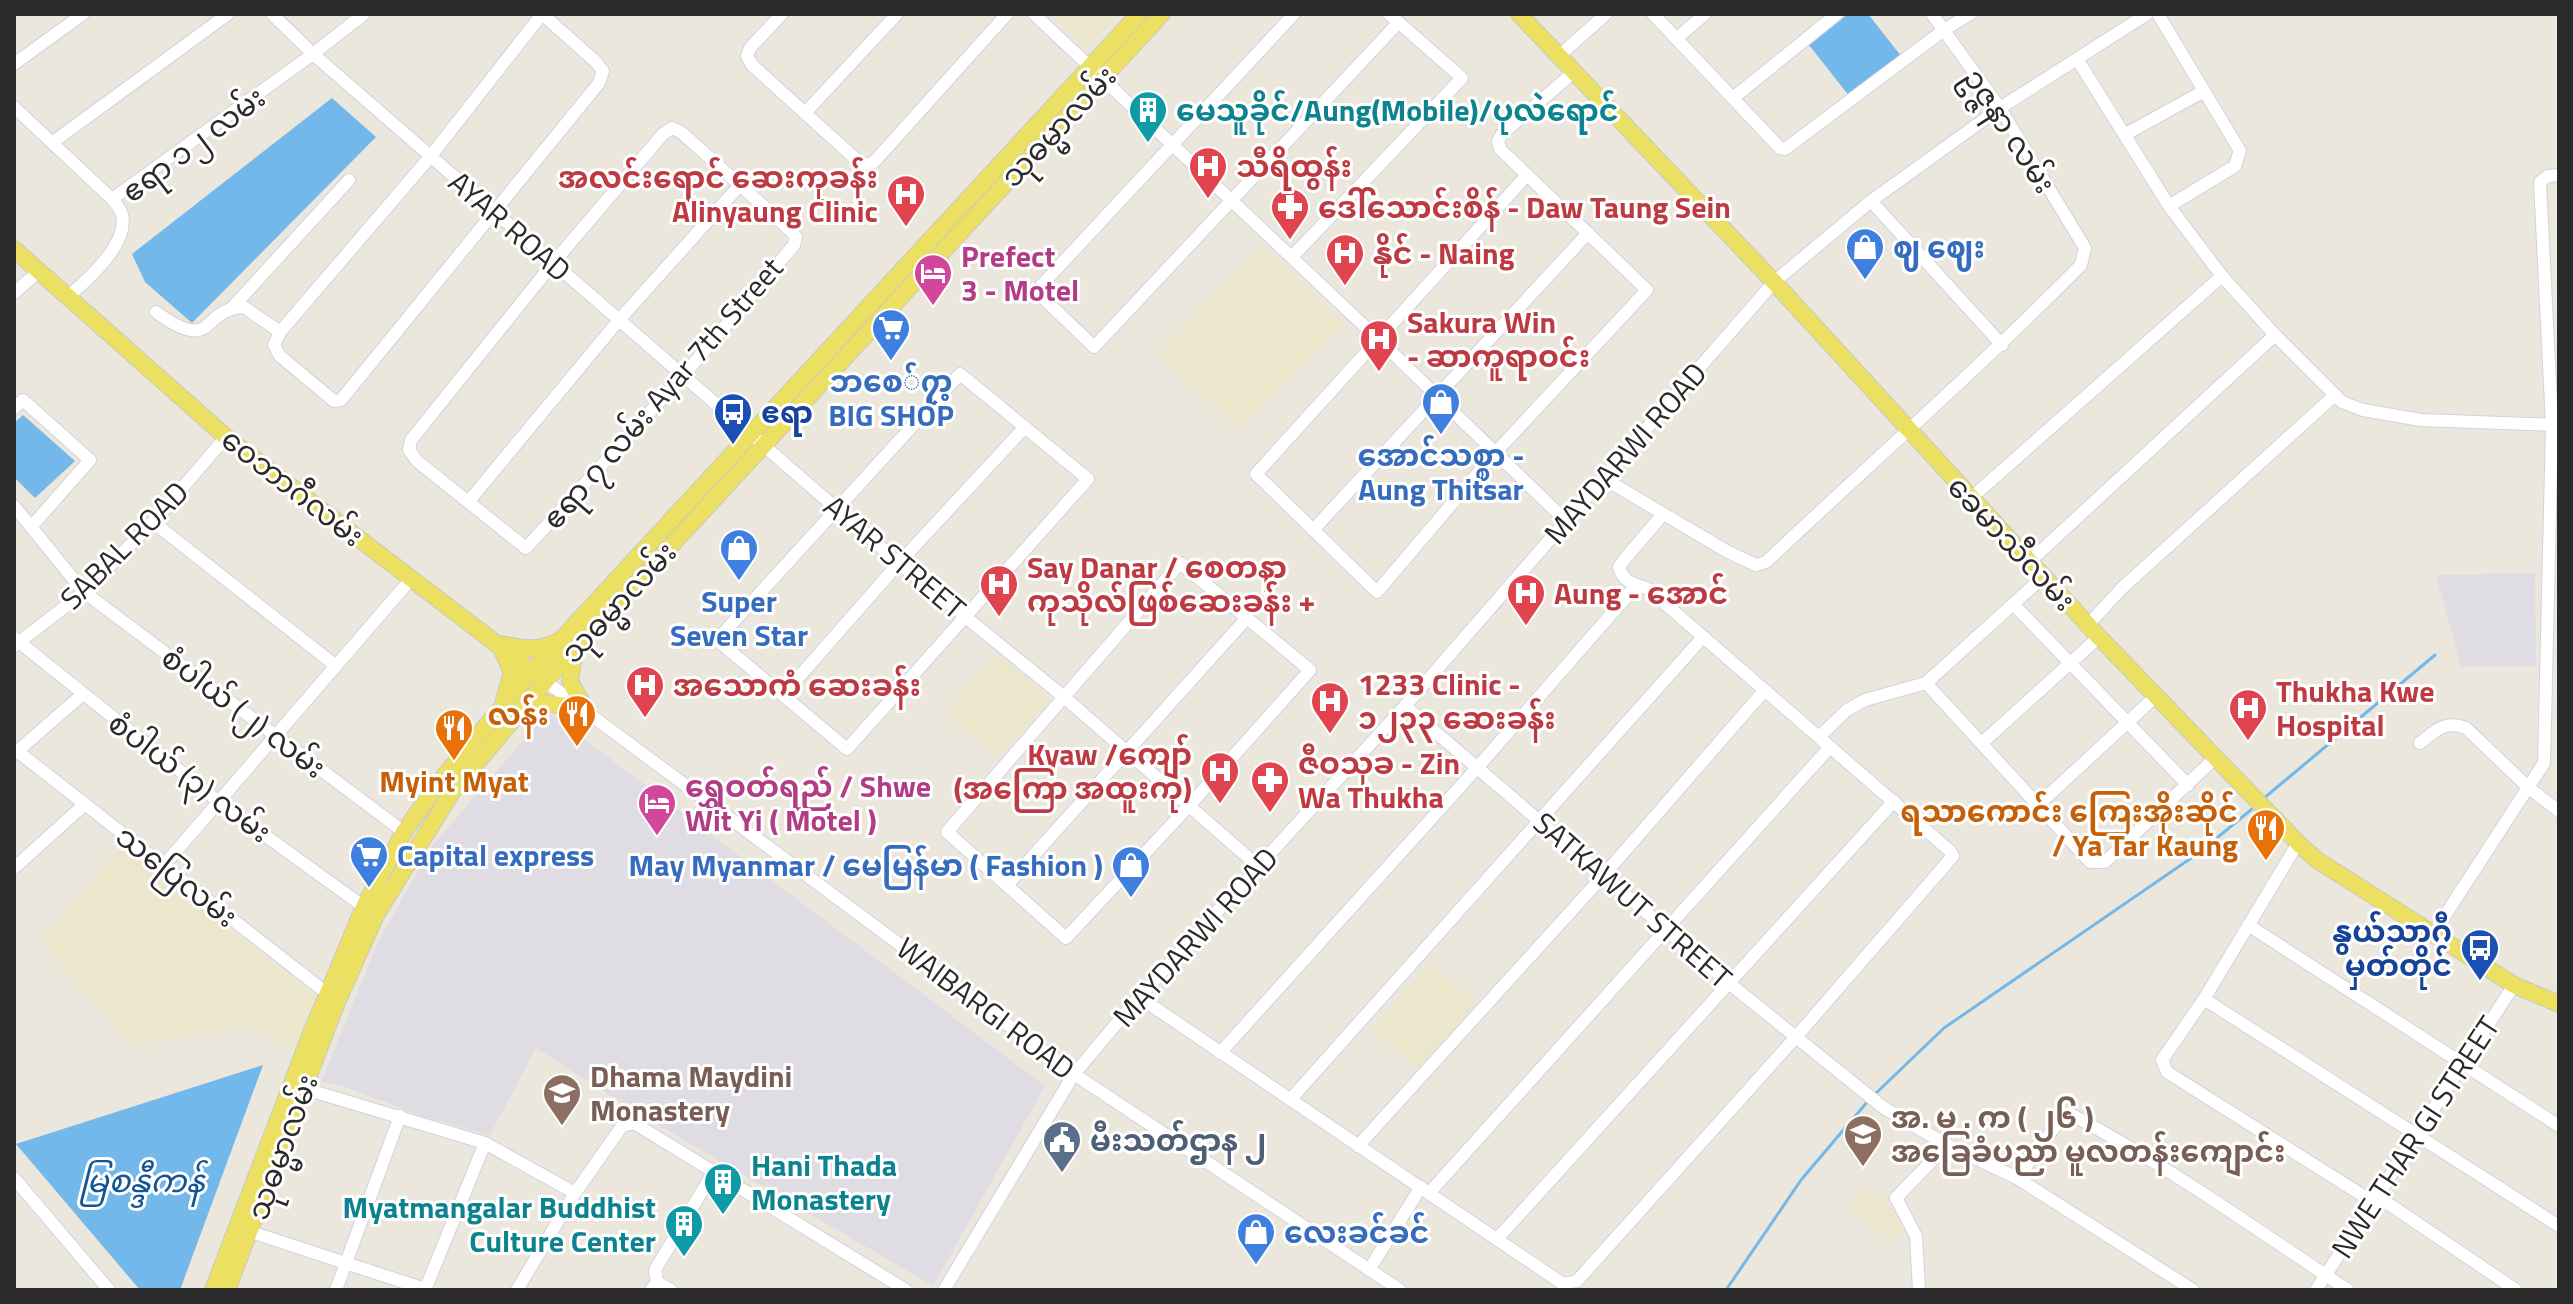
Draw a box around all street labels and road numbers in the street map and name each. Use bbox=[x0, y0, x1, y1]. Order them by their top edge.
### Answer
street label: သုဓမ္မာလမ်း bbox=[989, 55, 1130, 200]
street label: ဥဇ္ဇနာ လမ်း bbox=[1949, 58, 2068, 204]
street label: ဧရာ ၁၂ လမ်း bbox=[111, 75, 276, 216]
street label: AYAR ROAD bbox=[439, 160, 581, 292]
street label: ဧရာ ၇ လမ်း Ayar 7th Street bbox=[534, 250, 790, 536]
street label: MAYDARWI ROAD bbox=[1533, 352, 1717, 554]
street label: ဝေဘာဂီလမ်း bbox=[212, 416, 374, 558]
street label: ခေမာသီလမ်း bbox=[1937, 465, 2087, 621]
street label: SABAL ROAD bbox=[49, 470, 199, 620]
street label: AYAR STREET bbox=[814, 484, 976, 631]
street label: သုဓမ္မာလမ်း bbox=[549, 531, 690, 676]
street label: စံပါယ် (၂) လမ်း bbox=[150, 635, 336, 792]
street label: စံပါယ် (၃) လမ်း bbox=[97, 700, 281, 856]
street label: SATKAWUT STREET bbox=[1523, 801, 1743, 1000]
street label: သပြေလမ်း bbox=[104, 814, 248, 941]
street label: MAYDARWI ROAD bbox=[1101, 837, 1289, 1037]
street label: WAIBARGI ROAD bbox=[887, 925, 1085, 1091]
street label: NWE THAR GI STREET bbox=[2319, 1006, 2511, 1267]
street label: သုဓမ္မာလမ်း bbox=[234, 1068, 333, 1228]

